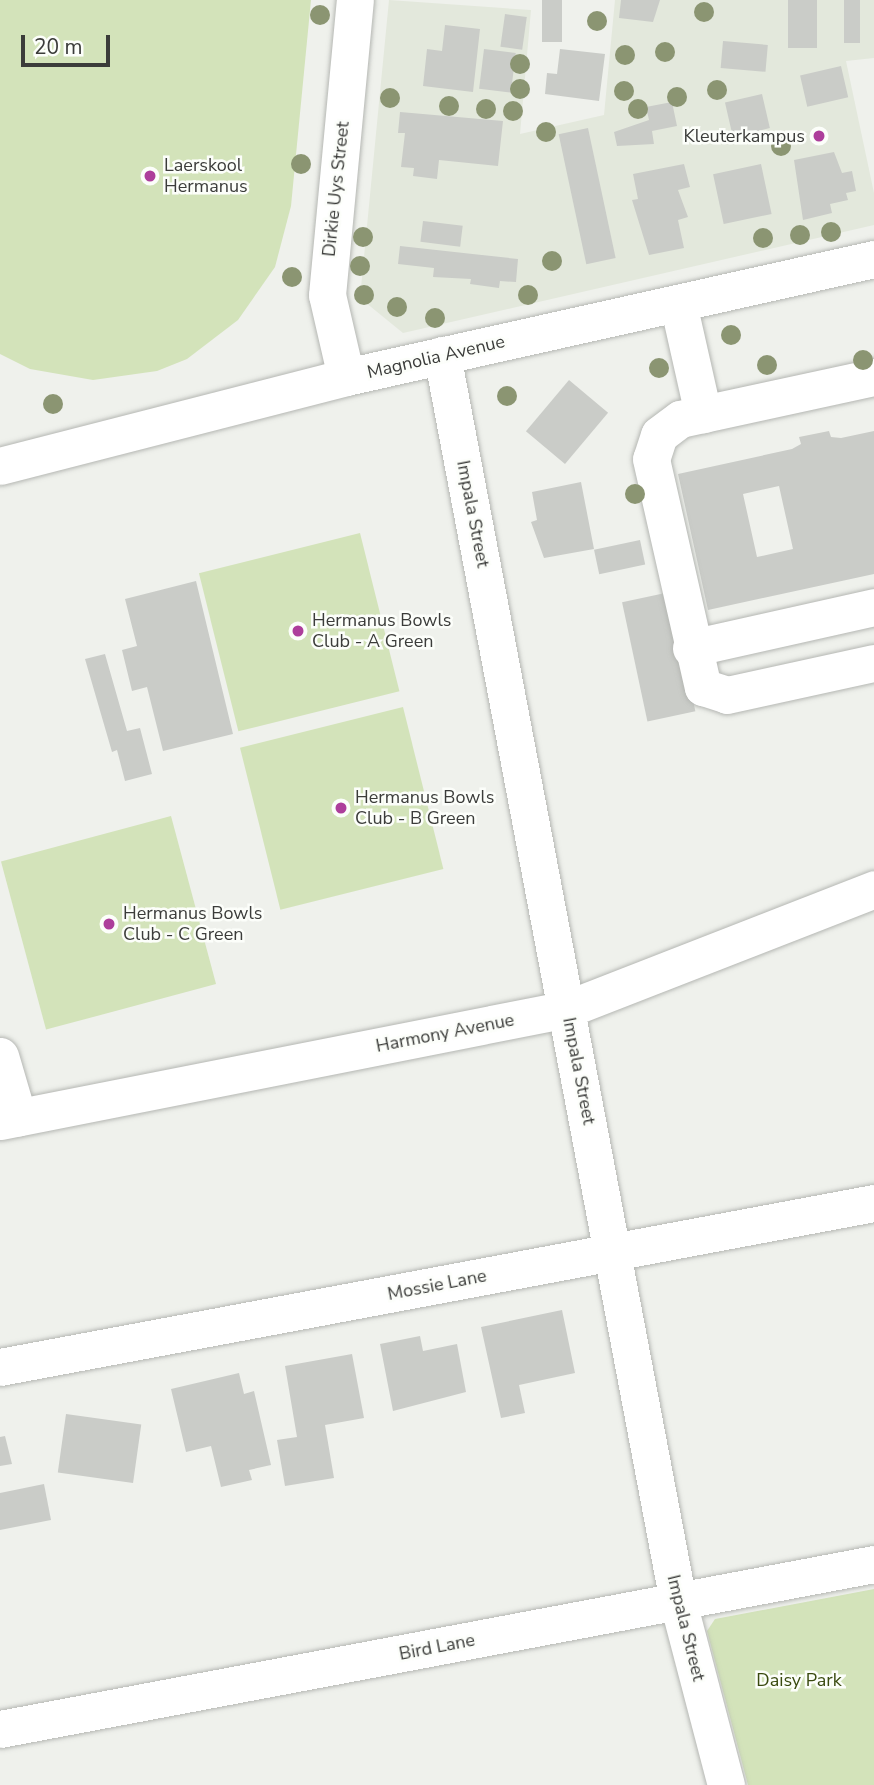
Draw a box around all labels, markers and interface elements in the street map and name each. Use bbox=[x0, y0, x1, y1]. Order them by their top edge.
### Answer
scale bar bbox=[24, 21, 114, 65]
text: 20 m bbox=[34, 33, 83, 61]
street label: Dirkie Uys Street bbox=[318, 120, 354, 258]
place label: Kleuterkampus bbox=[684, 125, 805, 147]
marker: Kleuterkampus bbox=[811, 128, 827, 144]
place label: Laerskool Hermanus bbox=[164, 155, 248, 198]
marker: Laerskool Hermanus bbox=[142, 168, 158, 184]
street label: Magnolia Avenue bbox=[365, 331, 507, 383]
street label: Impala Street bbox=[452, 459, 494, 569]
place label: Hermanus Bowls Club - A Green bbox=[312, 610, 451, 652]
marker: Hermanus Bowls Club - A Green bbox=[290, 623, 306, 639]
place label: Hermanus Bowls Club - B Green bbox=[355, 787, 494, 830]
marker: Hermanus Bowls Club - B Green bbox=[333, 800, 349, 816]
place label: Hermanus Bowls Club - C Green bbox=[123, 903, 262, 946]
marker: Hermanus Bowls Club - C Green bbox=[101, 916, 117, 932]
street label: Harmony Avenue bbox=[374, 1009, 516, 1057]
street label: Impala Street bbox=[558, 1016, 600, 1126]
street label: Mossie Lane bbox=[386, 1265, 488, 1305]
street label: Impala Street bbox=[662, 1573, 710, 1683]
street label: Bird Lane bbox=[397, 1629, 477, 1665]
park label: Daisy Park bbox=[756, 1669, 842, 1691]

